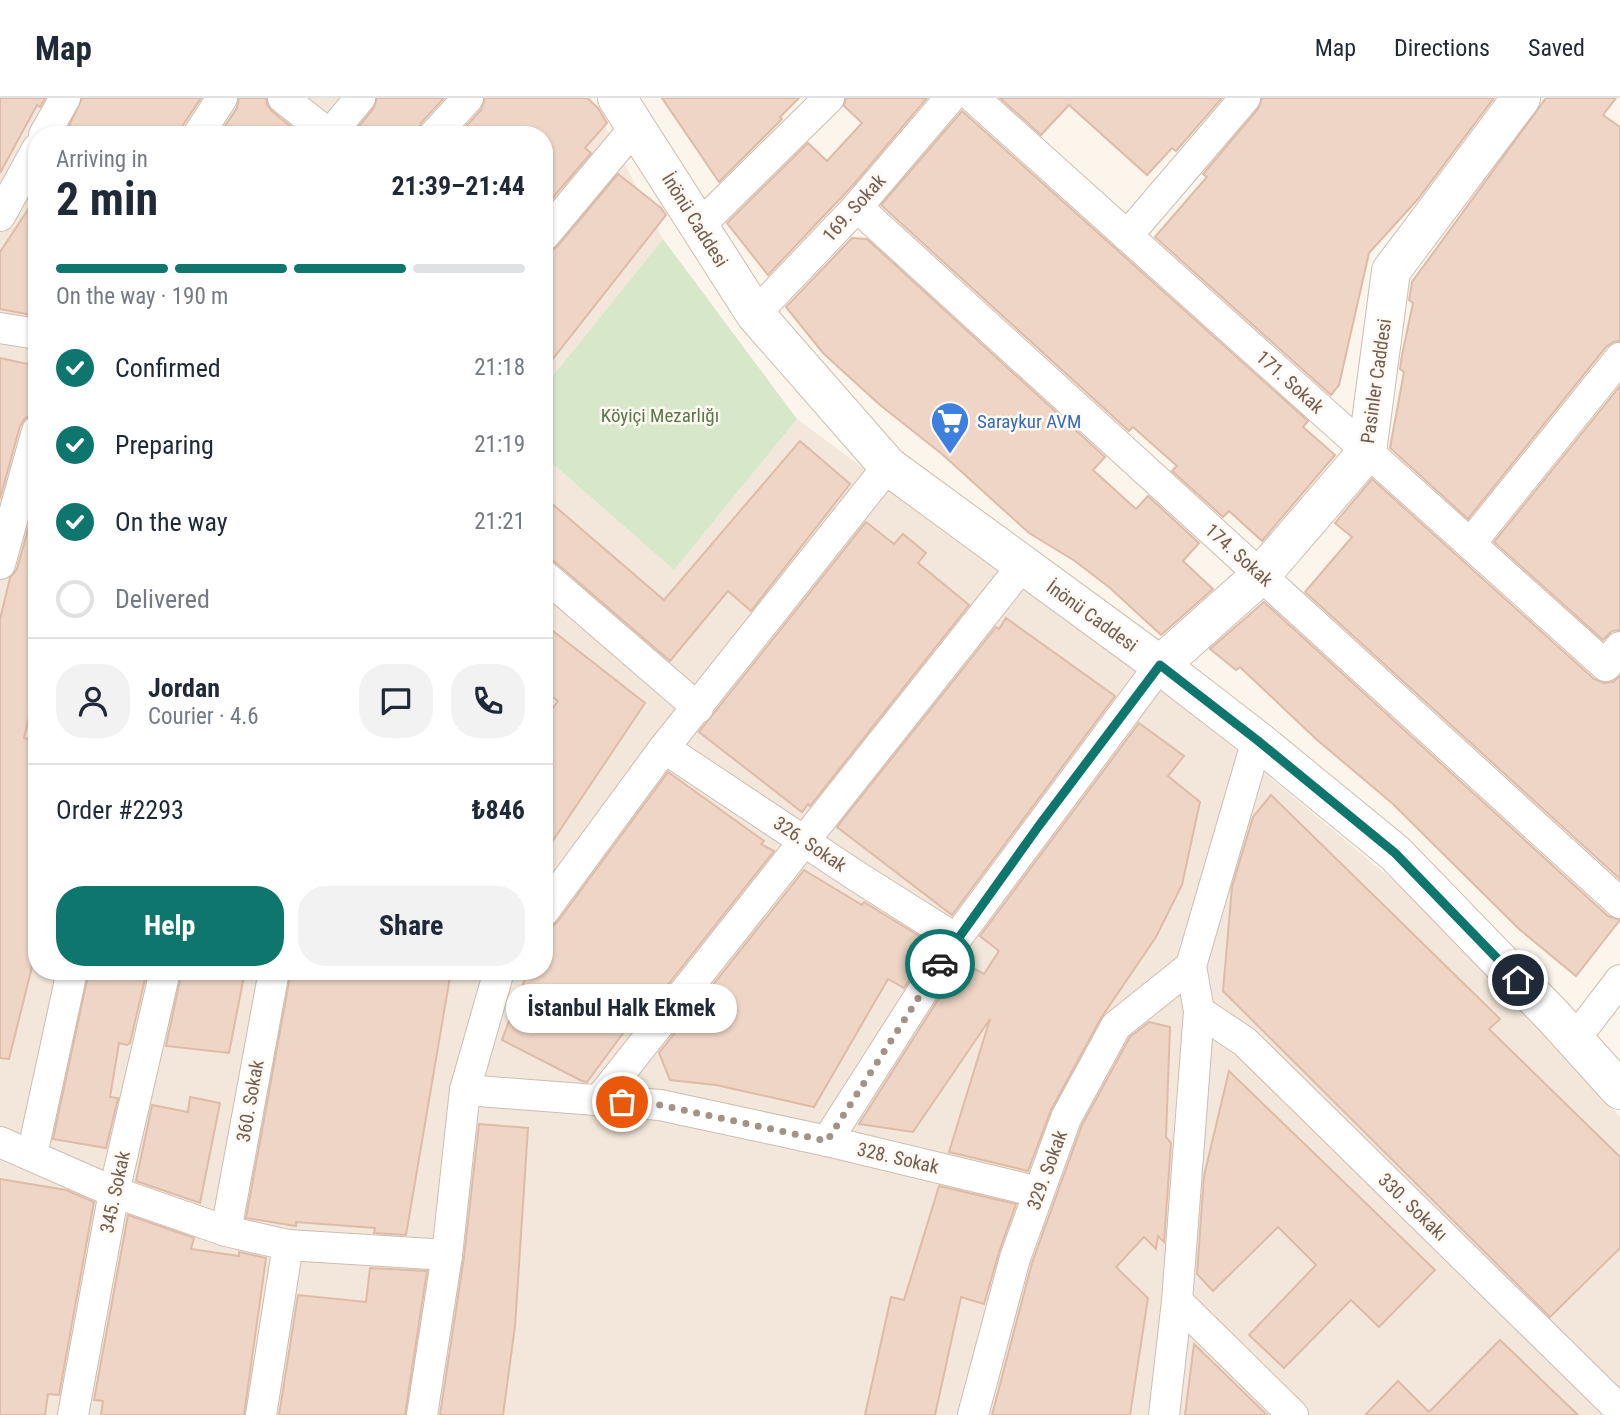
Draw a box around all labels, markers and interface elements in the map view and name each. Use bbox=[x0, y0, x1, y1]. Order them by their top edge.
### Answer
text: Map bbox=[35, 29, 92, 68]
text: Map bbox=[1315, 34, 1356, 62]
text: Directions bbox=[1394, 34, 1490, 62]
text: Saved bbox=[1528, 34, 1585, 62]
text: Arriving in bbox=[56, 146, 148, 173]
street label: İnönü Caddesi bbox=[657, 169, 733, 271]
street label: 169. Sokak bbox=[818, 169, 891, 247]
text: 21:39–21:44 bbox=[391, 171, 525, 201]
text: 2 min bbox=[56, 172, 158, 226]
text: On the way · 190 m bbox=[56, 283, 228, 310]
street label: Pasinler Caddesi bbox=[1356, 317, 1396, 445]
street label: 171. Sokak bbox=[1251, 346, 1329, 419]
icon: check bbox=[56, 349, 94, 387]
text: Confirmed bbox=[115, 353, 221, 383]
text: 21:18 bbox=[474, 354, 525, 381]
supermarket icon: Saraykur AVM bbox=[929, 400, 971, 455]
park label: Köyiçi Mezarlığı bbox=[601, 404, 719, 427]
place label: Saraykur AVM bbox=[977, 410, 1081, 433]
icon: check bbox=[56, 426, 94, 464]
text: Preparing bbox=[115, 430, 214, 460]
text: 21:19 bbox=[474, 431, 525, 458]
icon: check bbox=[56, 503, 94, 541]
text: On the way bbox=[115, 507, 228, 537]
text: 21:21 bbox=[474, 508, 525, 535]
street label: 174. Sokak bbox=[1200, 519, 1278, 592]
street label: İnönü Caddesi bbox=[1042, 575, 1142, 657]
text: Delivered bbox=[115, 584, 210, 614]
button: person bbox=[56, 664, 130, 738]
button: chat bbox=[359, 664, 433, 738]
button: phone bbox=[451, 664, 525, 738]
text: Jordan bbox=[148, 673, 220, 703]
text: Courier · 4.6 bbox=[148, 703, 259, 730]
text: Order #2293 bbox=[56, 795, 184, 825]
text: ₺846 bbox=[472, 795, 525, 825]
street label: 326. Sokak bbox=[769, 811, 851, 877]
button: Help bbox=[56, 886, 284, 966]
button: Share bbox=[298, 886, 525, 966]
courier bbox=[905, 929, 975, 999]
icon: car bbox=[921, 945, 959, 983]
pin bbox=[1488, 950, 1548, 1010]
icon: home bbox=[1499, 961, 1537, 999]
callout: İstanbul Halk Ekmek bbox=[506, 983, 738, 1032]
text: İstanbul Halk Ekmek bbox=[527, 995, 716, 1022]
street label: 360. Sokak bbox=[231, 1058, 269, 1144]
pin bbox=[592, 1072, 652, 1132]
icon: bag bbox=[603, 1083, 641, 1121]
street label: 329. Sokak bbox=[1022, 1127, 1072, 1213]
street label: 328. Sokak bbox=[855, 1137, 942, 1179]
street label: 345. Sokak bbox=[95, 1149, 135, 1235]
street label: 330. Sokakı bbox=[1374, 1168, 1452, 1246]

